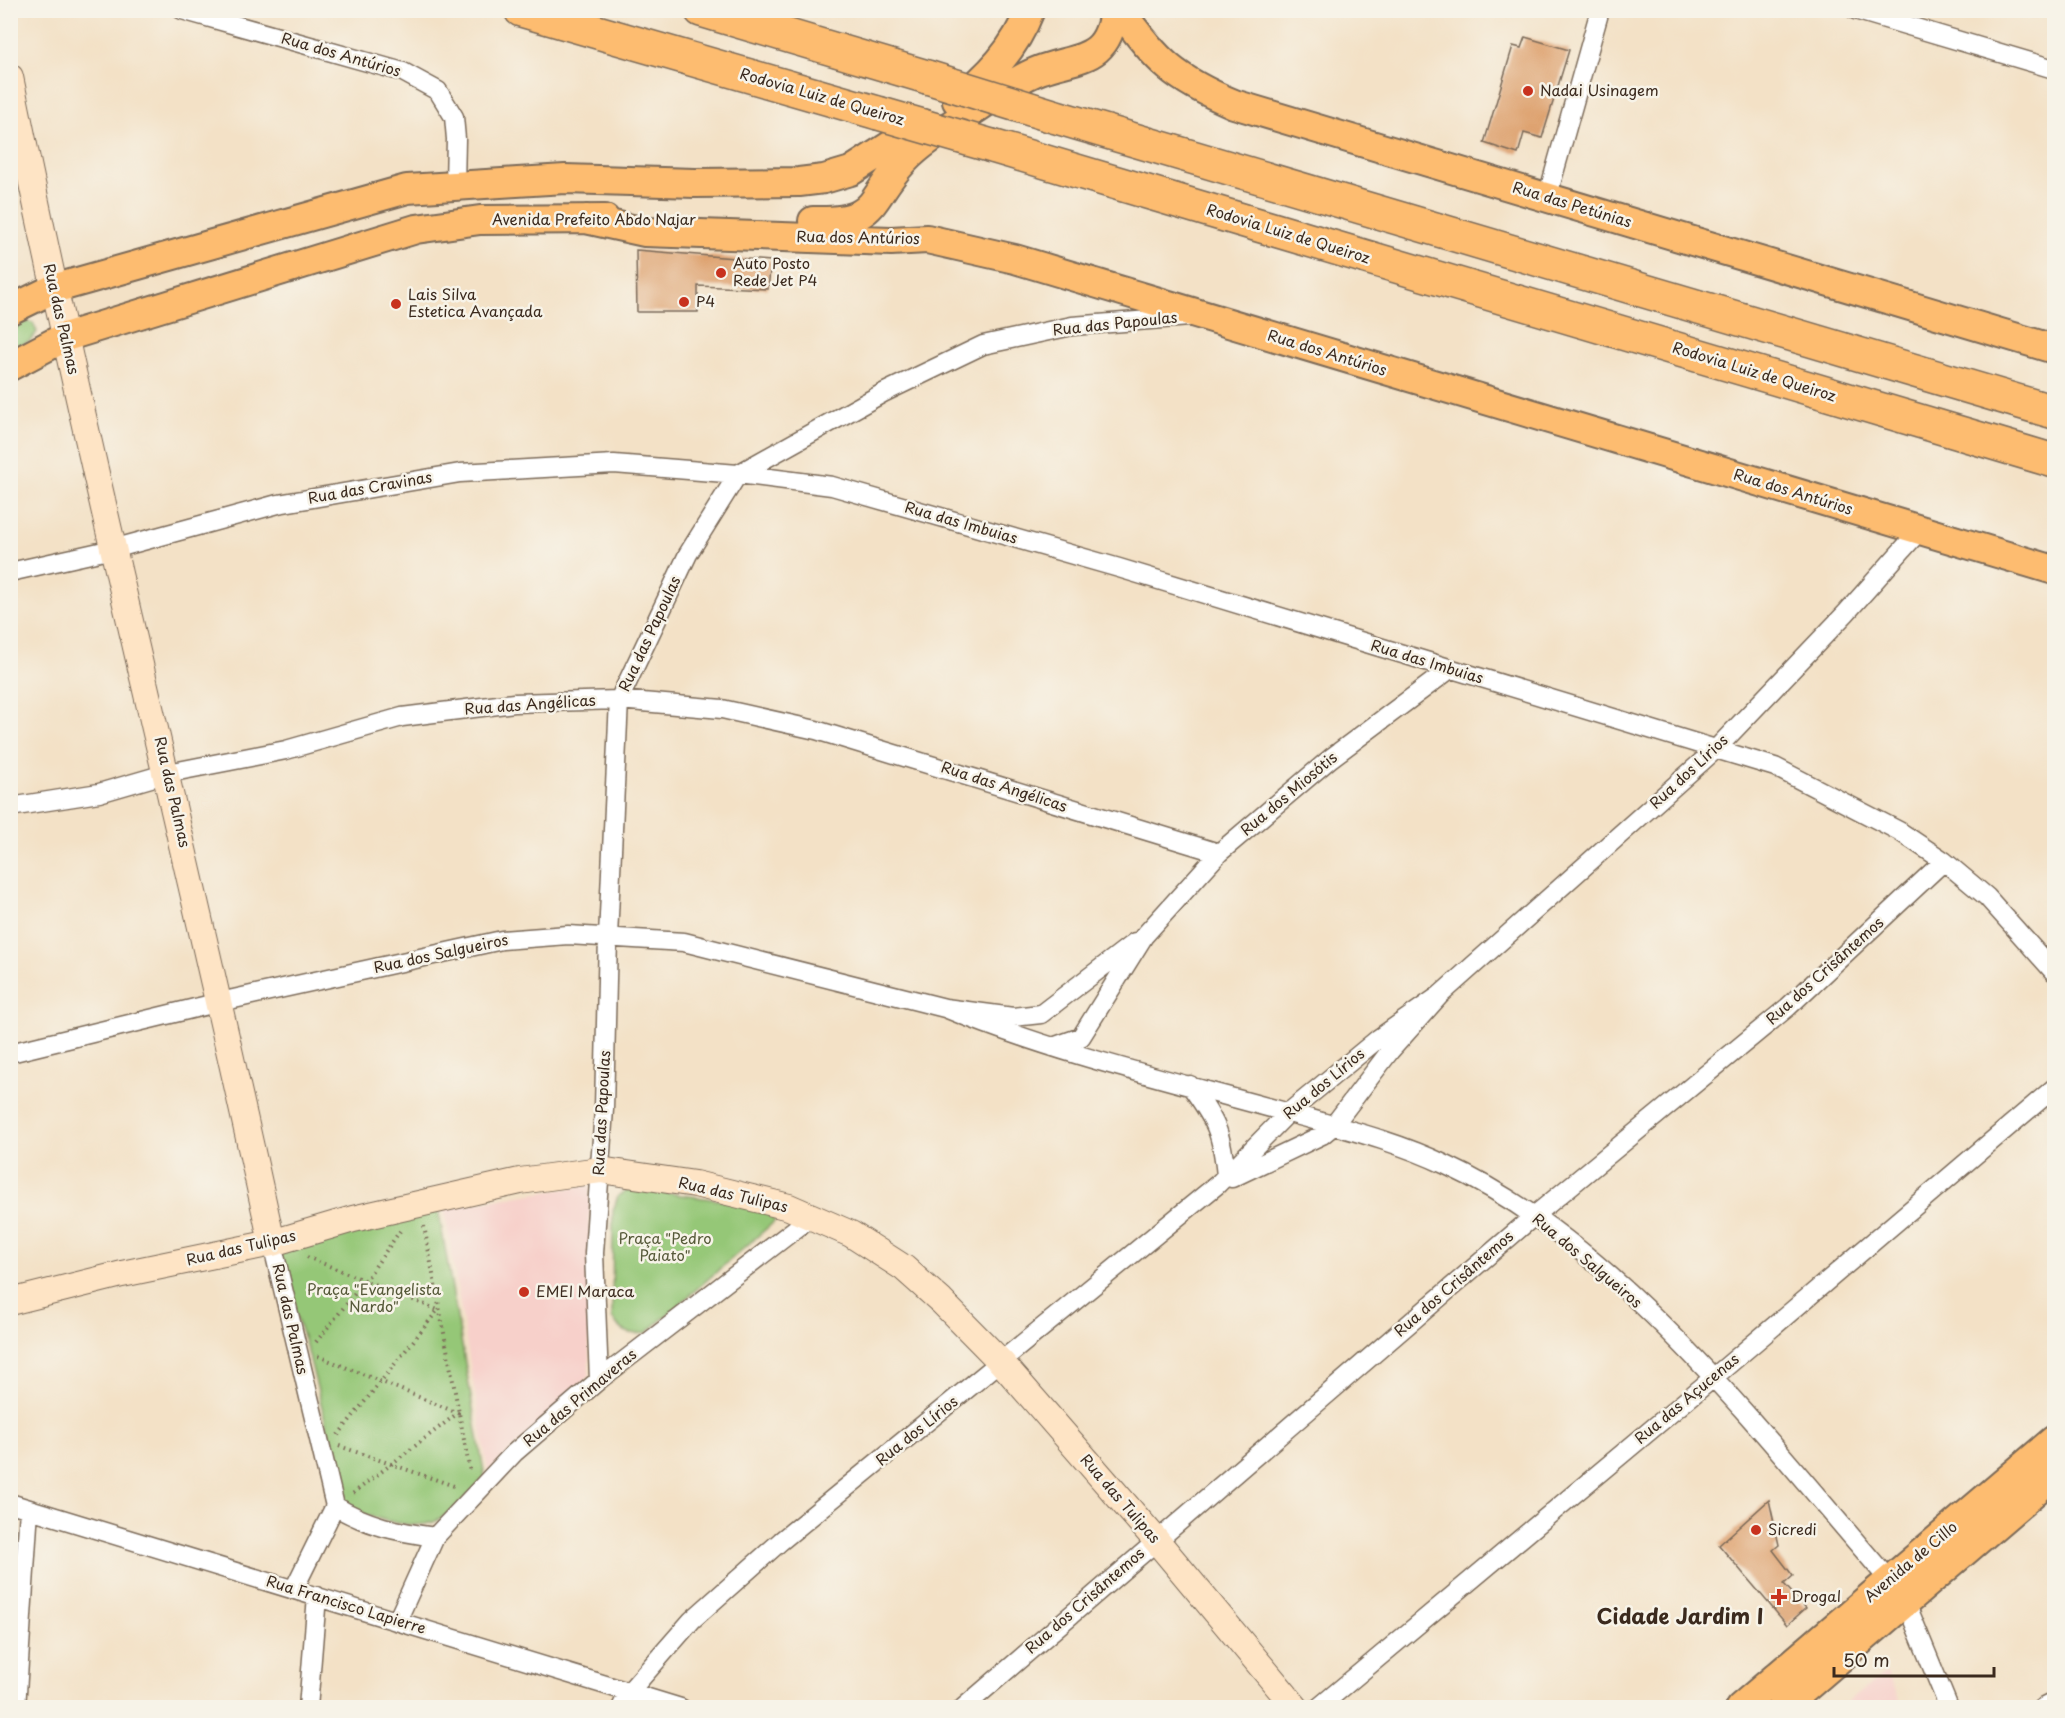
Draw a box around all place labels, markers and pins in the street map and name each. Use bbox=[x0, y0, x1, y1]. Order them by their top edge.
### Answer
place label: Nadai Usinagem bbox=[1540, 78, 1659, 101]
marker: Nadai Usinagem bbox=[1521, 84, 1535, 98]
place label: Auto Posto Rede Jet P4 bbox=[733, 251, 817, 291]
marker: Auto Posto Rede Jet P4 bbox=[714, 266, 728, 280]
place label: Lais Silva Estetica Avançada bbox=[408, 282, 543, 322]
place label: P4 bbox=[696, 289, 715, 312]
marker: P4 bbox=[677, 295, 691, 309]
marker: Lais Silva Estetica Avançada bbox=[389, 297, 403, 311]
place label: EMEI Maraca bbox=[536, 1279, 634, 1302]
marker: EMEI Maraca bbox=[517, 1285, 531, 1299]
place label: Sicredi bbox=[1768, 1517, 1817, 1540]
marker: Sicredi bbox=[1749, 1523, 1763, 1537]
place label: Drogal bbox=[1791, 1584, 1841, 1607]
marker: Drogal bbox=[1772, 1590, 1786, 1604]

